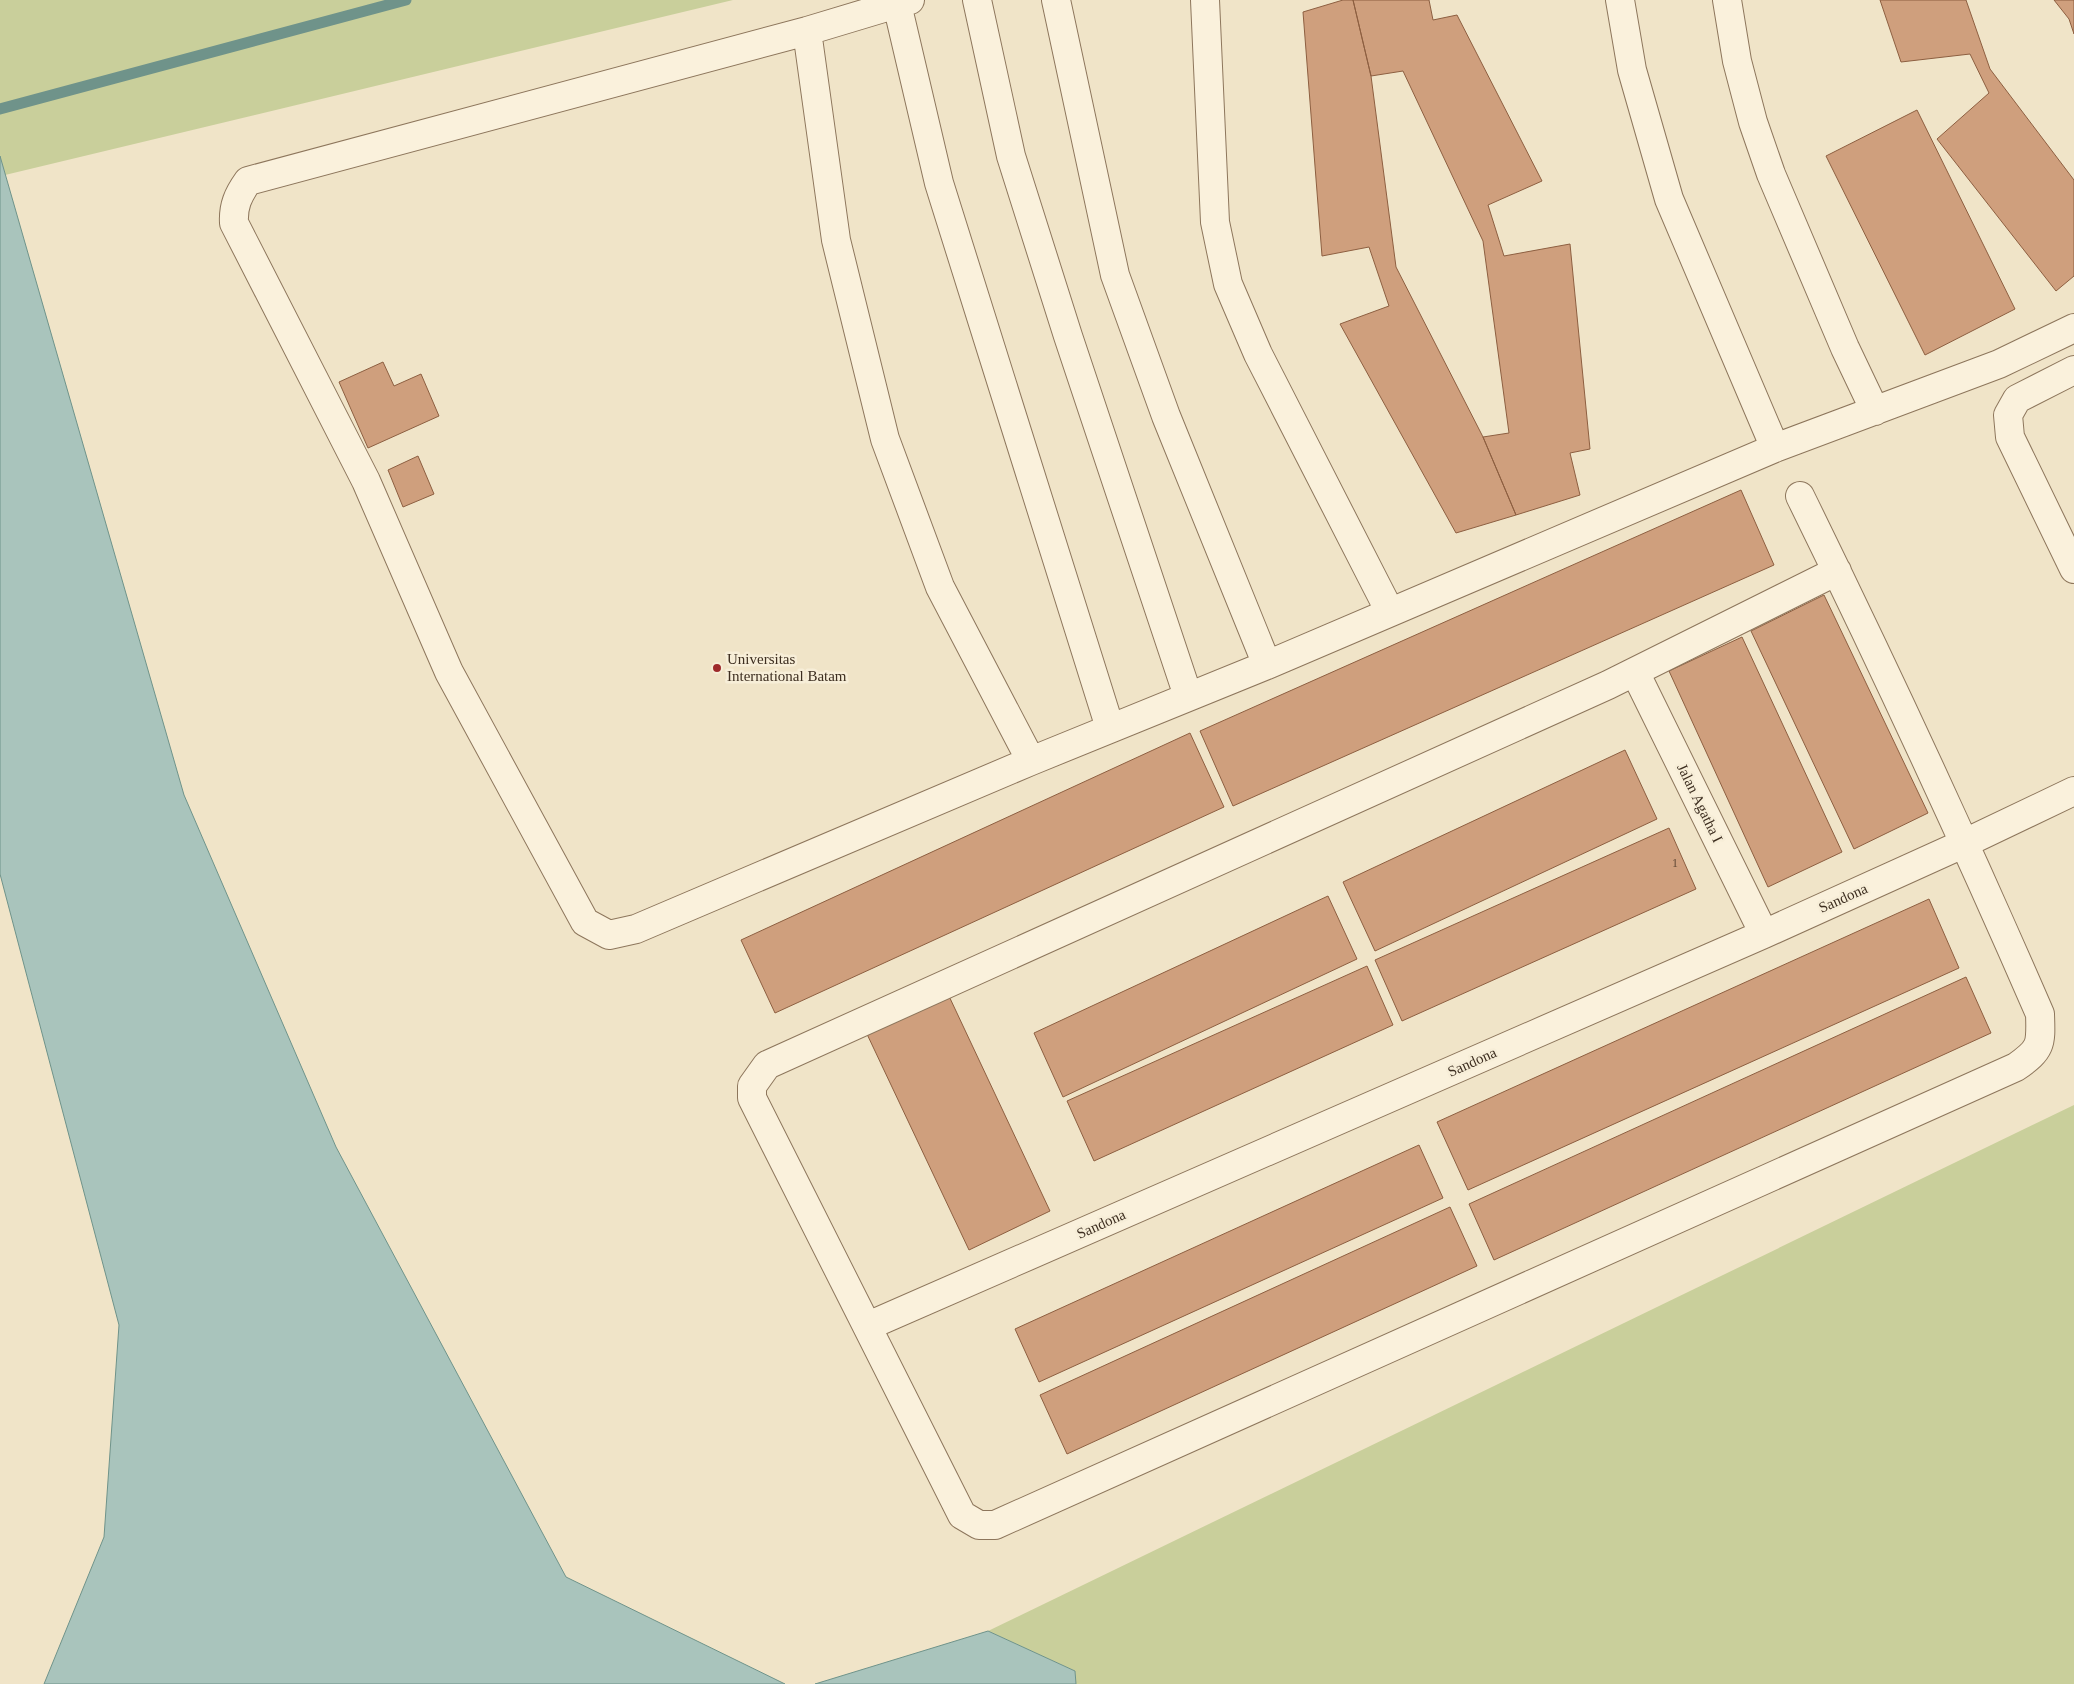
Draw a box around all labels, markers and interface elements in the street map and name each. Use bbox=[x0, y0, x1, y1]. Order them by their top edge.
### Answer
place label: Universitas International Batam bbox=[727, 651, 847, 684]
marker: Universitas International Batam bbox=[711, 662, 723, 674]
street label: Jalan Agatha I bbox=[1674, 761, 1726, 845]
house number: 1 bbox=[1672, 856, 1678, 870]
street label: Sandona bbox=[1816, 880, 1870, 916]
street label: Sandona bbox=[1445, 1044, 1499, 1080]
street label: Sandona bbox=[1074, 1206, 1128, 1242]

